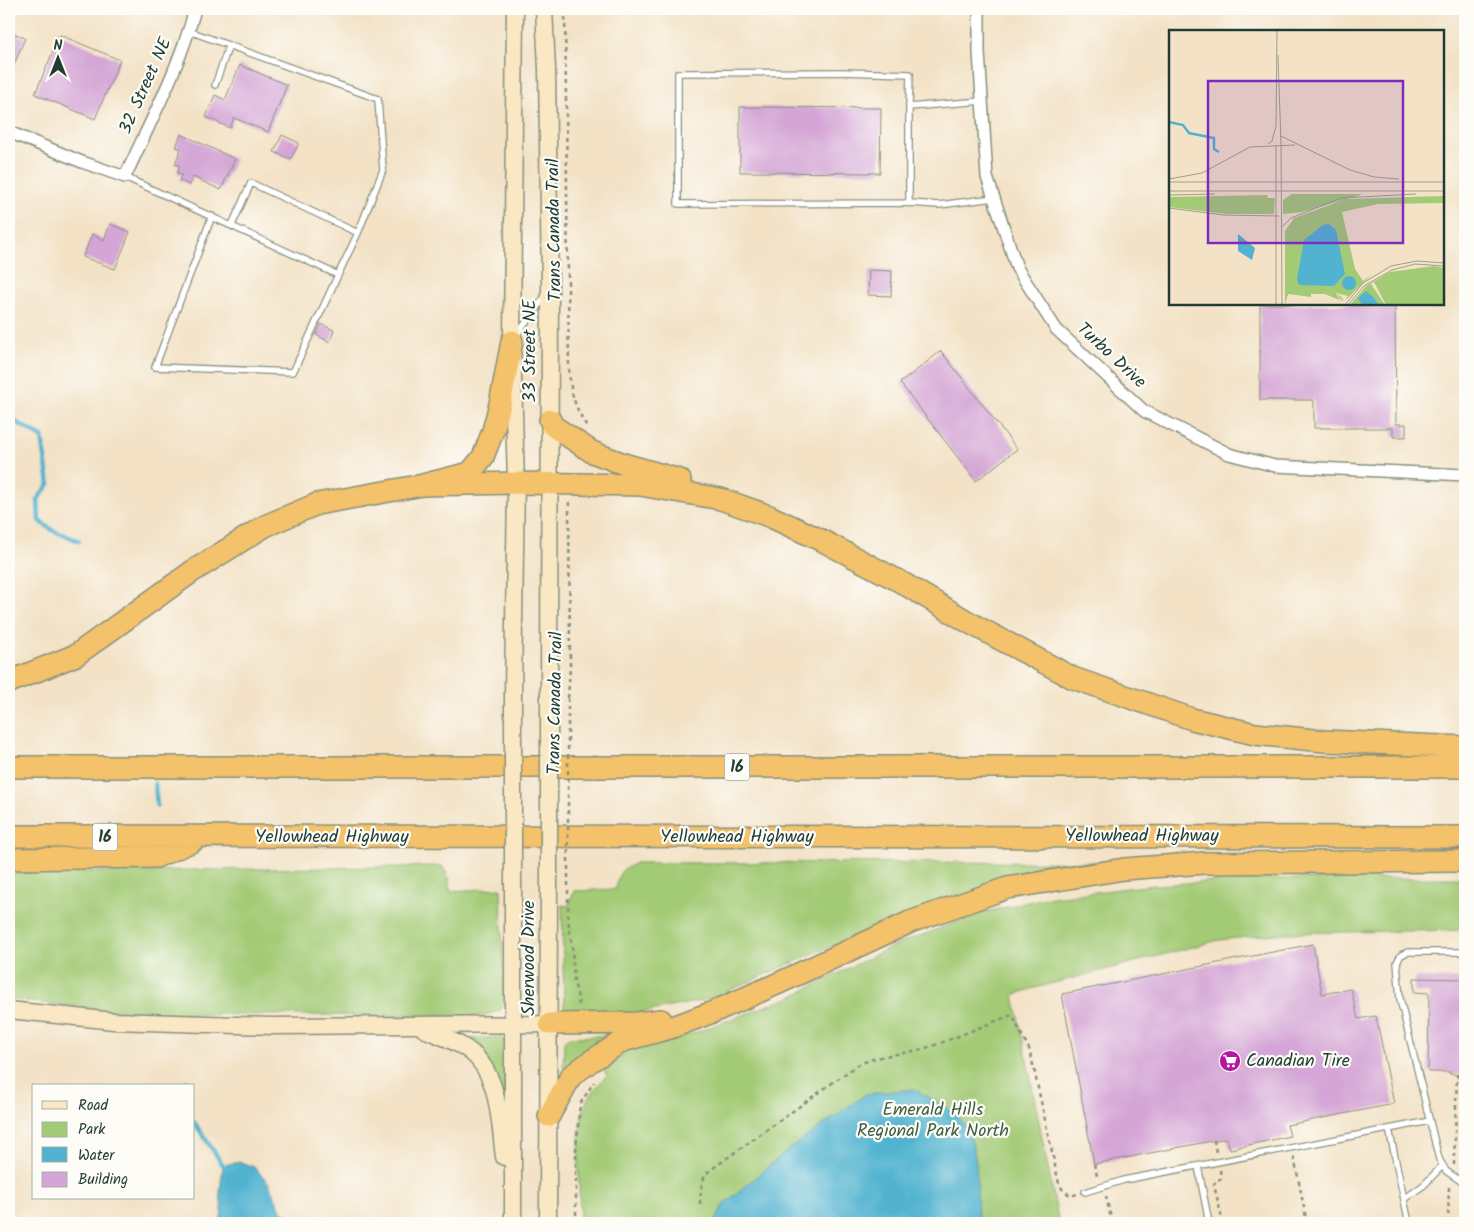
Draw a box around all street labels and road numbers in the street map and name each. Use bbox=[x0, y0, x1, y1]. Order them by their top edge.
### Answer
street label: 32 Street NE bbox=[112, 32, 180, 139]
street label: Trans Canada Trail bbox=[539, 158, 571, 302]
street label: 33 Street NE bbox=[516, 299, 545, 403]
street label: Turbo Drive bbox=[1069, 316, 1153, 396]
street label: Trans Canada Trail bbox=[540, 631, 572, 775]
road number: 16 bbox=[724, 754, 750, 780]
street label: Yellowhead Highway bbox=[1065, 822, 1219, 851]
street label: Yellowhead Highway bbox=[255, 823, 409, 852]
street label: Yellowhead Highway bbox=[660, 823, 814, 852]
road number: 16 bbox=[92, 824, 118, 850]
street label: Sherwood Drive bbox=[515, 900, 544, 1016]

